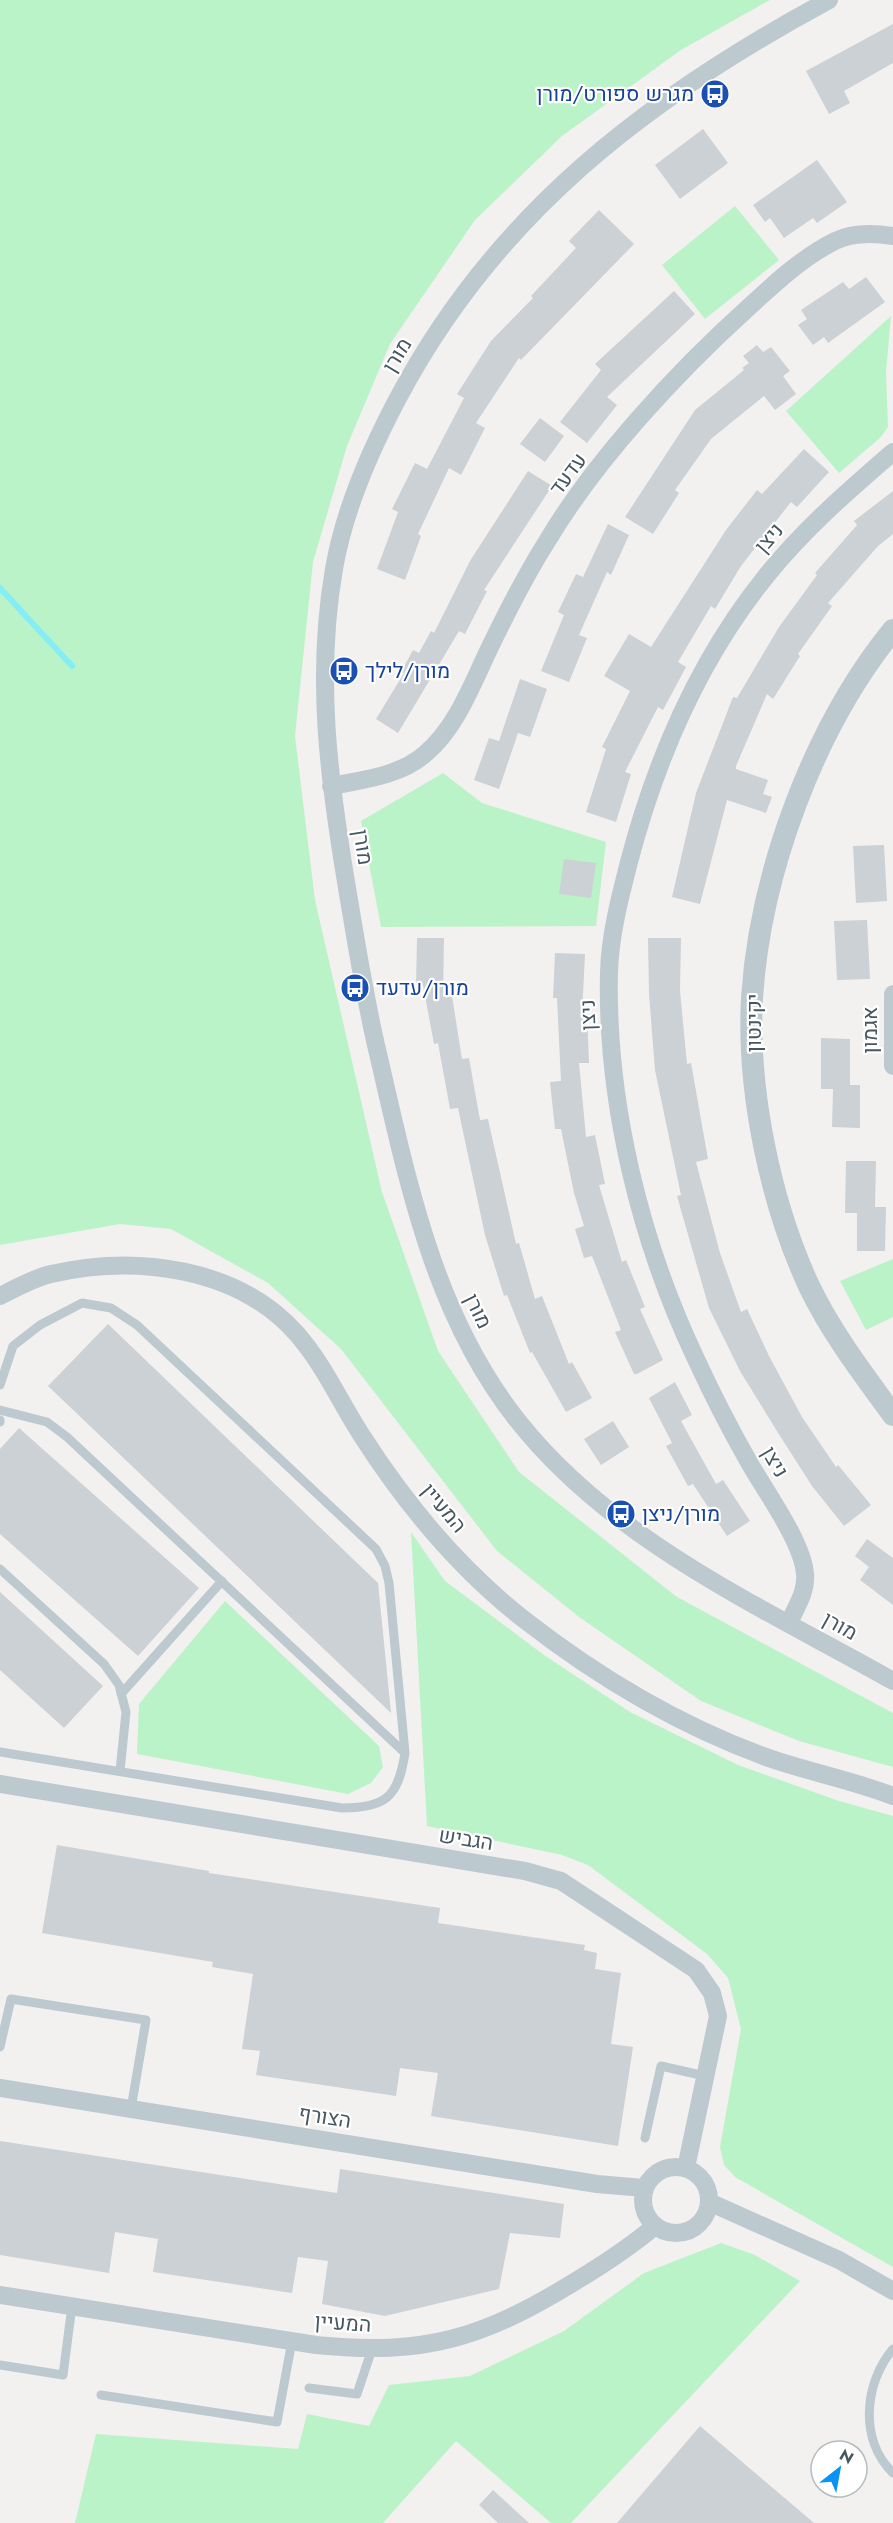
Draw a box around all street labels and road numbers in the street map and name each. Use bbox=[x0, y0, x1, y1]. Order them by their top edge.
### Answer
street label: מורן bbox=[375, 332, 419, 378]
street label: עדעד bbox=[542, 447, 594, 501]
street label: ניצן bbox=[747, 516, 791, 560]
street label: מורן bbox=[345, 827, 381, 867]
street label: יקינטון bbox=[739, 994, 769, 1052]
street label: ניצן bbox=[572, 999, 604, 1031]
street label: אגמון bbox=[855, 1006, 885, 1054]
street label: מורן bbox=[457, 1288, 499, 1334]
street label: ניצן bbox=[754, 1441, 796, 1483]
street label: המעיין bbox=[414, 1477, 474, 1539]
street label: מורן bbox=[817, 1604, 863, 1648]
street label: הגביש bbox=[437, 1820, 495, 1858]
street label: הצורף bbox=[297, 2098, 353, 2136]
street label: המעיין bbox=[314, 2306, 372, 2340]

